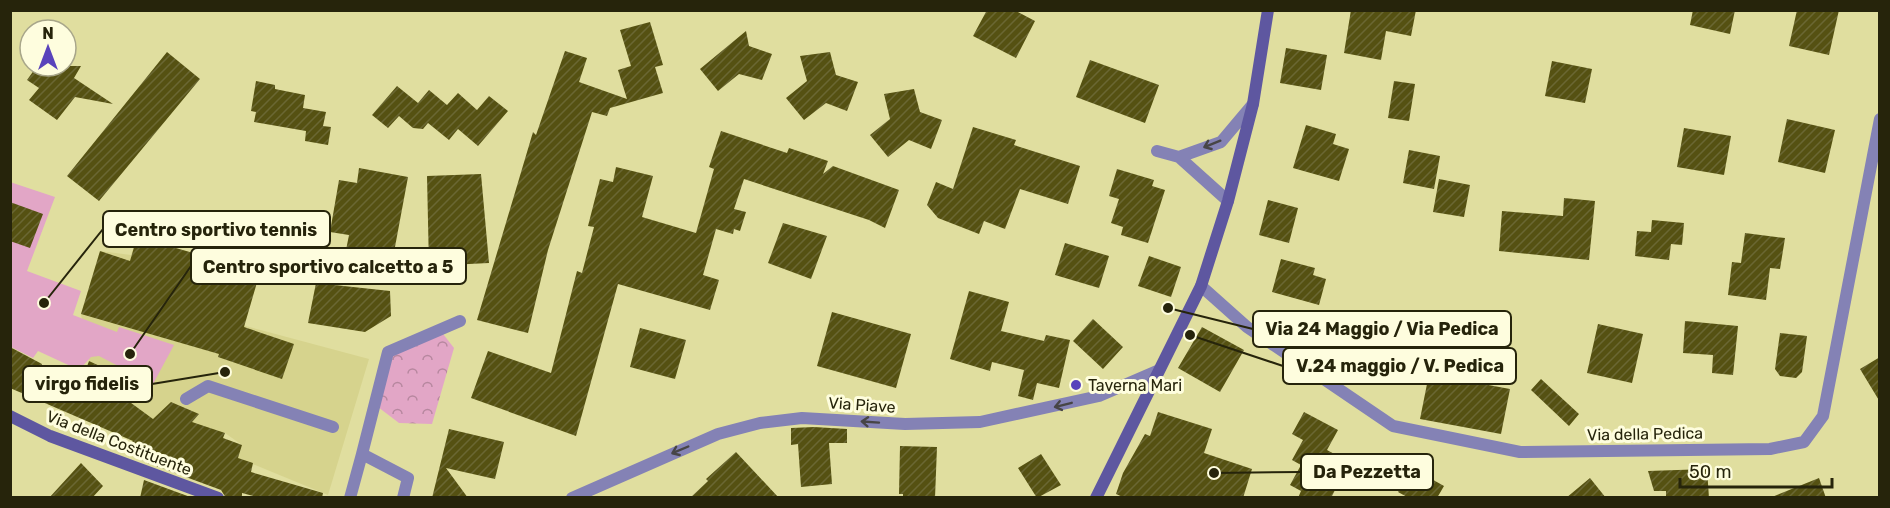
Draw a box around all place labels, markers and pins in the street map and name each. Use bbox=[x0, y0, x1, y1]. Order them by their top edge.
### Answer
callout: Centro sportivo tennis bbox=[103, 211, 330, 247]
callout: Centro sportivo calcetto a 5 bbox=[191, 248, 466, 284]
callout: Via 24 Maggio / Via Pedica bbox=[1253, 311, 1511, 347]
callout: V.24 maggio / V. Pedica bbox=[1283, 348, 1516, 384]
callout: virgo fidelis bbox=[23, 366, 152, 402]
place label: Taverna Mari bbox=[1088, 376, 1182, 395]
marker: Taverna Mari bbox=[1069, 378, 1083, 392]
callout: Da Pezzetta bbox=[1301, 454, 1433, 490]

